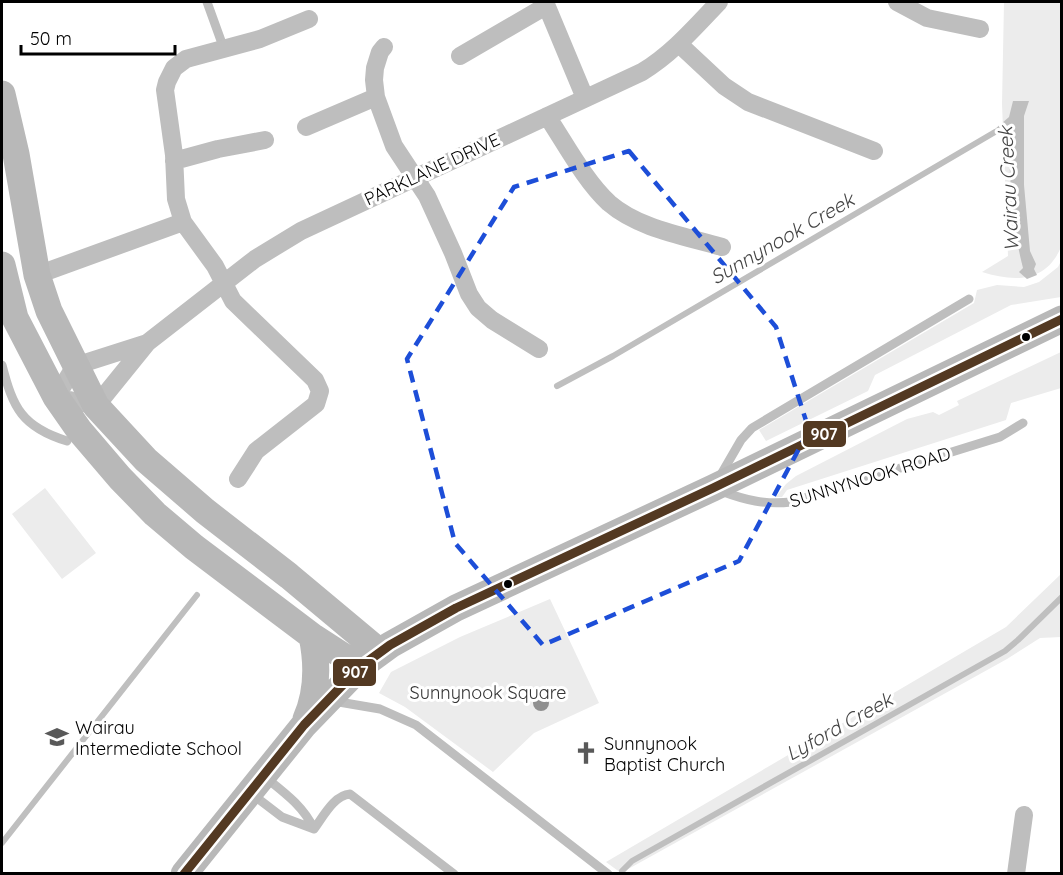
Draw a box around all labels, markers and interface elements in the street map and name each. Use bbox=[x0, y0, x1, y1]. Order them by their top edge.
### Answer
scale bar bbox=[21, 18, 176, 56]
text: 50 m bbox=[30, 27, 72, 50]
water label: Wairau Creek bbox=[992, 123, 1024, 252]
street label: PARKLANE DRIVE bbox=[361, 128, 503, 210]
water label: Sunnynook Creek bbox=[705, 185, 861, 289]
unlabelled marker bbox=[1020, 331, 1032, 343]
line badge: 907 bbox=[802, 420, 847, 448]
text: 907 bbox=[810, 424, 838, 444]
street label: SUNNYNOOK ROAD bbox=[787, 442, 953, 512]
unlabelled marker bbox=[502, 578, 514, 590]
line badge: 907 bbox=[332, 658, 377, 687]
text: 907 bbox=[341, 662, 369, 682]
park label: Sunnynook Square bbox=[410, 681, 566, 704]
water label: Lyford Creek bbox=[781, 685, 899, 766]
place label: Wairau Intermediate School bbox=[75, 716, 242, 760]
school or university icon: Wairau Intermediate School bbox=[44, 724, 70, 750]
place label: Sunnynook Baptist Church bbox=[604, 732, 725, 776]
church icon: Sunnynook Baptist Church bbox=[573, 740, 599, 766]

